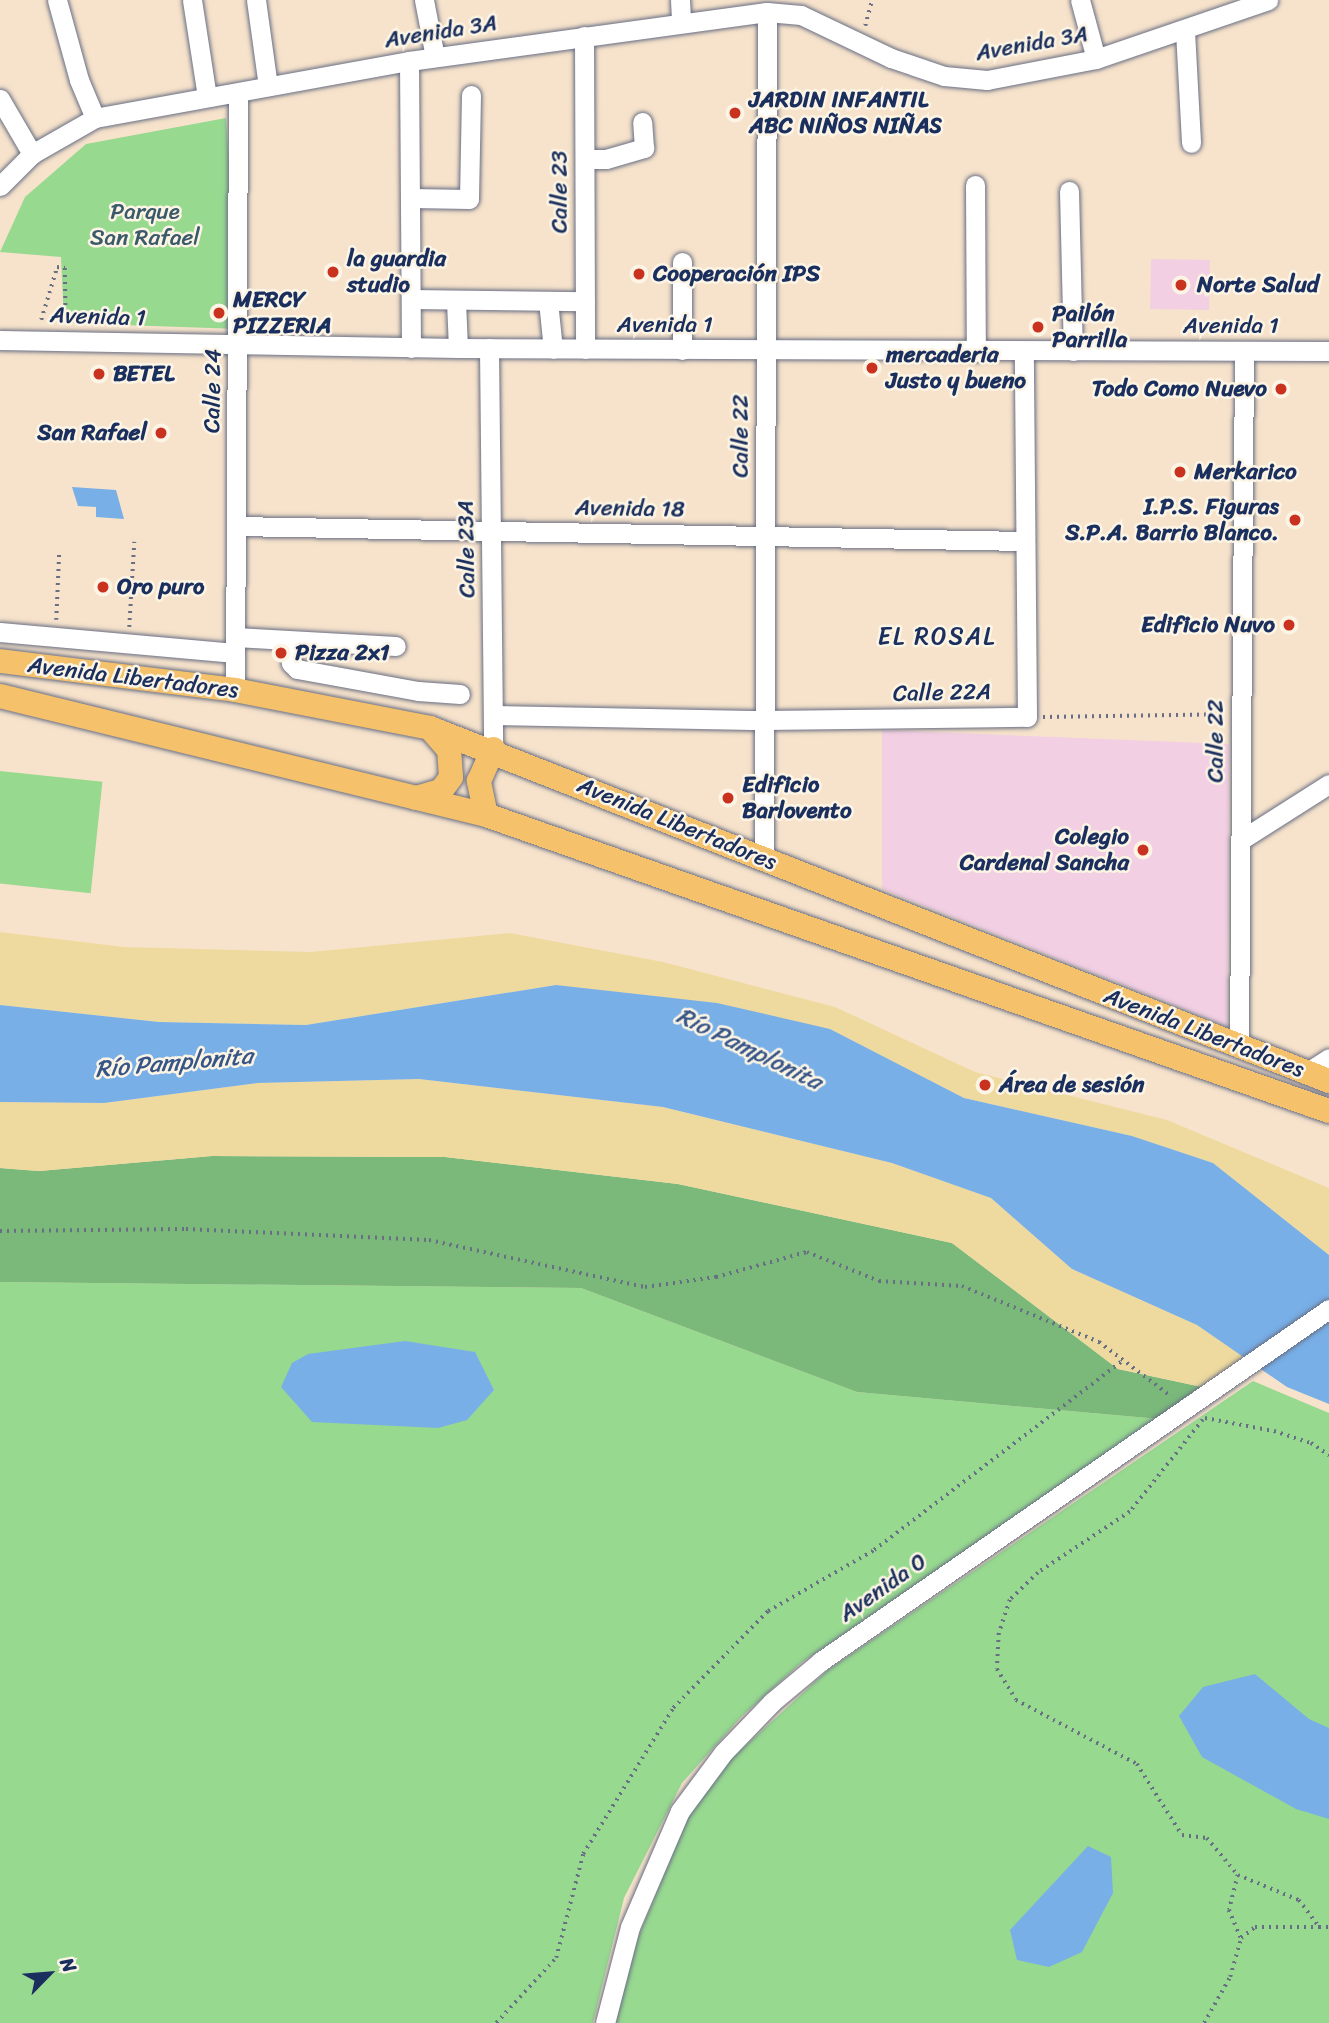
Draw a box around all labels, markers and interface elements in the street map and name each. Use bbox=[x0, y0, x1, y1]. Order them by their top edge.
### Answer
street label: Avenida 3A bbox=[383, 9, 499, 55]
street label: Avenida 3A bbox=[974, 21, 1090, 67]
place label: JARDIN INFANTIL ABC NIÑOS NIÑAS bbox=[749, 86, 946, 140]
marker: JARDIN INFANTIL ABC NIÑOS NIÑAS bbox=[727, 105, 743, 121]
street label: Calle 23 bbox=[546, 151, 574, 233]
park label: Parque San Rafael bbox=[90, 198, 200, 252]
place label: la guardia studio bbox=[347, 245, 446, 299]
place label: Cooperación IPS bbox=[653, 260, 820, 288]
marker: la guardia studio bbox=[325, 264, 341, 280]
marker: Cooperación IPS bbox=[631, 266, 647, 282]
place label: Norte Salud bbox=[1197, 271, 1319, 299]
marker: Norte Salud bbox=[1171, 275, 1191, 295]
place label: MERCY PIZZERIA bbox=[233, 286, 332, 340]
place label: Pailón Parrilla bbox=[1052, 300, 1127, 354]
street label: Avenida 1 bbox=[50, 302, 146, 332]
marker: MERCY PIZZERIA bbox=[211, 305, 227, 321]
street label: Avenida 1 bbox=[617, 311, 713, 339]
street label: Avenida 1 bbox=[1183, 312, 1279, 340]
marker: Pailón Parrilla bbox=[1030, 319, 1046, 335]
place label: mercaderia Justo y bueno bbox=[886, 341, 1026, 395]
street label: Calle 24 bbox=[198, 349, 228, 433]
place label: BETEL bbox=[113, 360, 175, 388]
marker: mercaderia Justo y bueno bbox=[864, 360, 880, 376]
marker: BETEL bbox=[91, 366, 107, 382]
place label: Todo Como Nuevo bbox=[1091, 375, 1267, 403]
marker: Todo Como Nuevo bbox=[1273, 381, 1289, 397]
street label: Calle 22 bbox=[727, 394, 755, 478]
place label: San Rafael bbox=[38, 419, 147, 447]
marker: San Rafael bbox=[153, 425, 169, 441]
place label: Merkarico bbox=[1194, 458, 1297, 486]
marker: Merkarico bbox=[1172, 464, 1188, 480]
place label: I.P.S. Figuras S.P.A. Barrio Blanco. bbox=[1065, 493, 1279, 547]
street label: Avenida 18 bbox=[575, 494, 685, 524]
street label: Calle 23A bbox=[452, 500, 482, 598]
marker: I.P.S. Figuras S.P.A. Barrio Blanco. bbox=[1285, 510, 1305, 530]
place label: Oro puro bbox=[117, 573, 205, 601]
marker: Oro puro bbox=[95, 579, 111, 595]
place label: Edificio Nuvo bbox=[1141, 611, 1275, 639]
marker: Edificio Nuvo bbox=[1281, 617, 1297, 633]
district label: EL ROSAL bbox=[879, 623, 995, 651]
place label: Pizza 2x1 bbox=[295, 639, 390, 667]
marker: Pizza 2x1 bbox=[273, 645, 289, 661]
street label: Avenida Libertadores bbox=[26, 651, 240, 705]
street label: Calle 22A bbox=[893, 678, 991, 708]
street label: Calle 22 bbox=[1202, 699, 1230, 783]
street label: Avenida Libertadores bbox=[573, 771, 781, 877]
place label: Edificio Barlovento bbox=[742, 771, 852, 825]
marker: Edificio Barlovento bbox=[720, 790, 736, 806]
place label: Colegio Cardenal Sancha bbox=[960, 823, 1129, 877]
marker: Colegio Cardenal Sancha bbox=[1135, 842, 1151, 858]
street label: Avenida Libertadores bbox=[1100, 982, 1308, 1084]
water label: Río Pamplonita bbox=[671, 1001, 827, 1097]
water label: Río Pamplonita bbox=[94, 1042, 254, 1084]
place label: Área de sesión bbox=[999, 1071, 1146, 1099]
marker: Área de sesión bbox=[977, 1077, 993, 1093]
street label: Avenida 0 bbox=[834, 1548, 932, 1628]
north arrow bbox=[14, 1939, 84, 2009]
text: N bbox=[51, 1952, 86, 1978]

